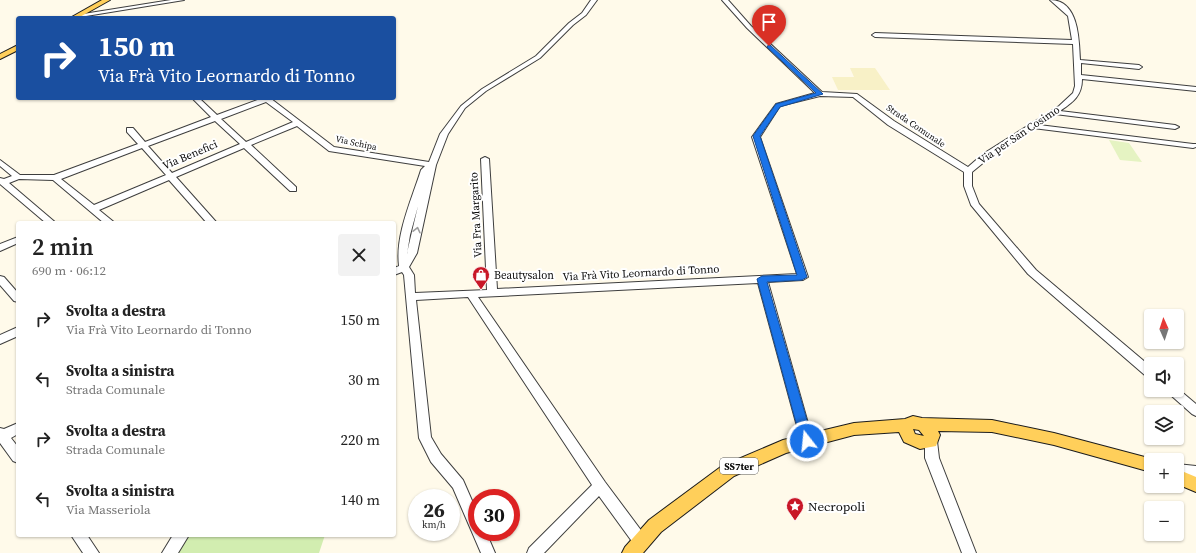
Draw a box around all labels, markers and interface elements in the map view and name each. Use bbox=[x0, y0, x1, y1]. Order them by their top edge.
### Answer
pin bbox=[752, 5, 786, 46]
icon: arrive bbox=[758, 11, 780, 33]
text: 150 m bbox=[98, 27, 175, 65]
icon: right bbox=[32, 32, 84, 84]
text: Via Frà Vito Leornardo di Tonno bbox=[98, 63, 355, 88]
street label: Strada Comunale bbox=[884, 102, 948, 150]
street label: Via per San Cosimo bbox=[975, 102, 1063, 168]
street label: Via Schipa bbox=[334, 133, 378, 153]
street label: Via Benefici bbox=[160, 137, 220, 173]
street label: Via Fra Margarito bbox=[466, 172, 486, 258]
one-way arrow bbox=[412, 227, 421, 234]
text: 2 min bbox=[32, 230, 94, 263]
button: close bbox=[338, 234, 380, 276]
street label: Via Frà Vito Leornardo di Tonno bbox=[562, 261, 720, 285]
text: 690 m · 06:12 bbox=[32, 262, 106, 279]
shop icon: Beautysalon bbox=[471, 265, 491, 290]
place label: Beautysalon bbox=[494, 268, 554, 283]
text: Svolta a destra bbox=[66, 300, 166, 321]
icon: right bbox=[32, 308, 54, 330]
text: 150 m bbox=[340, 309, 380, 330]
north arrow bbox=[1144, 309, 1184, 349]
map controls bbox=[1144, 309, 1184, 541]
text: Via Frà Vito Leornardo di Tonno bbox=[66, 321, 252, 338]
button: sound bbox=[1144, 357, 1184, 397]
text: Svolta a sinistra bbox=[66, 360, 175, 381]
icon: left bbox=[32, 368, 54, 390]
text: 30 m bbox=[348, 369, 380, 390]
text: Strada Comunale bbox=[66, 381, 165, 398]
button: layers bbox=[1144, 405, 1184, 445]
text: Svolta a destra bbox=[66, 420, 166, 441]
position arrow bbox=[786, 420, 828, 462]
icon: right bbox=[32, 428, 54, 450]
text: 220 m bbox=[340, 429, 380, 450]
text: Strada Comunale bbox=[66, 441, 165, 458]
button: + bbox=[1144, 453, 1184, 493]
road number: SS7ter bbox=[720, 458, 758, 474]
text: Svolta a sinistra bbox=[66, 480, 175, 501]
icon: left bbox=[32, 488, 54, 510]
text: 140 m bbox=[340, 489, 380, 510]
speed limit sign: 30 bbox=[468, 489, 520, 541]
text: 26 bbox=[423, 496, 445, 524]
place icon: Necropoli bbox=[785, 496, 805, 521]
place label: Necropoli bbox=[808, 498, 865, 515]
text: Via Masseriola bbox=[66, 501, 151, 518]
button: − bbox=[1144, 501, 1184, 541]
text: km/h bbox=[422, 518, 446, 531]

